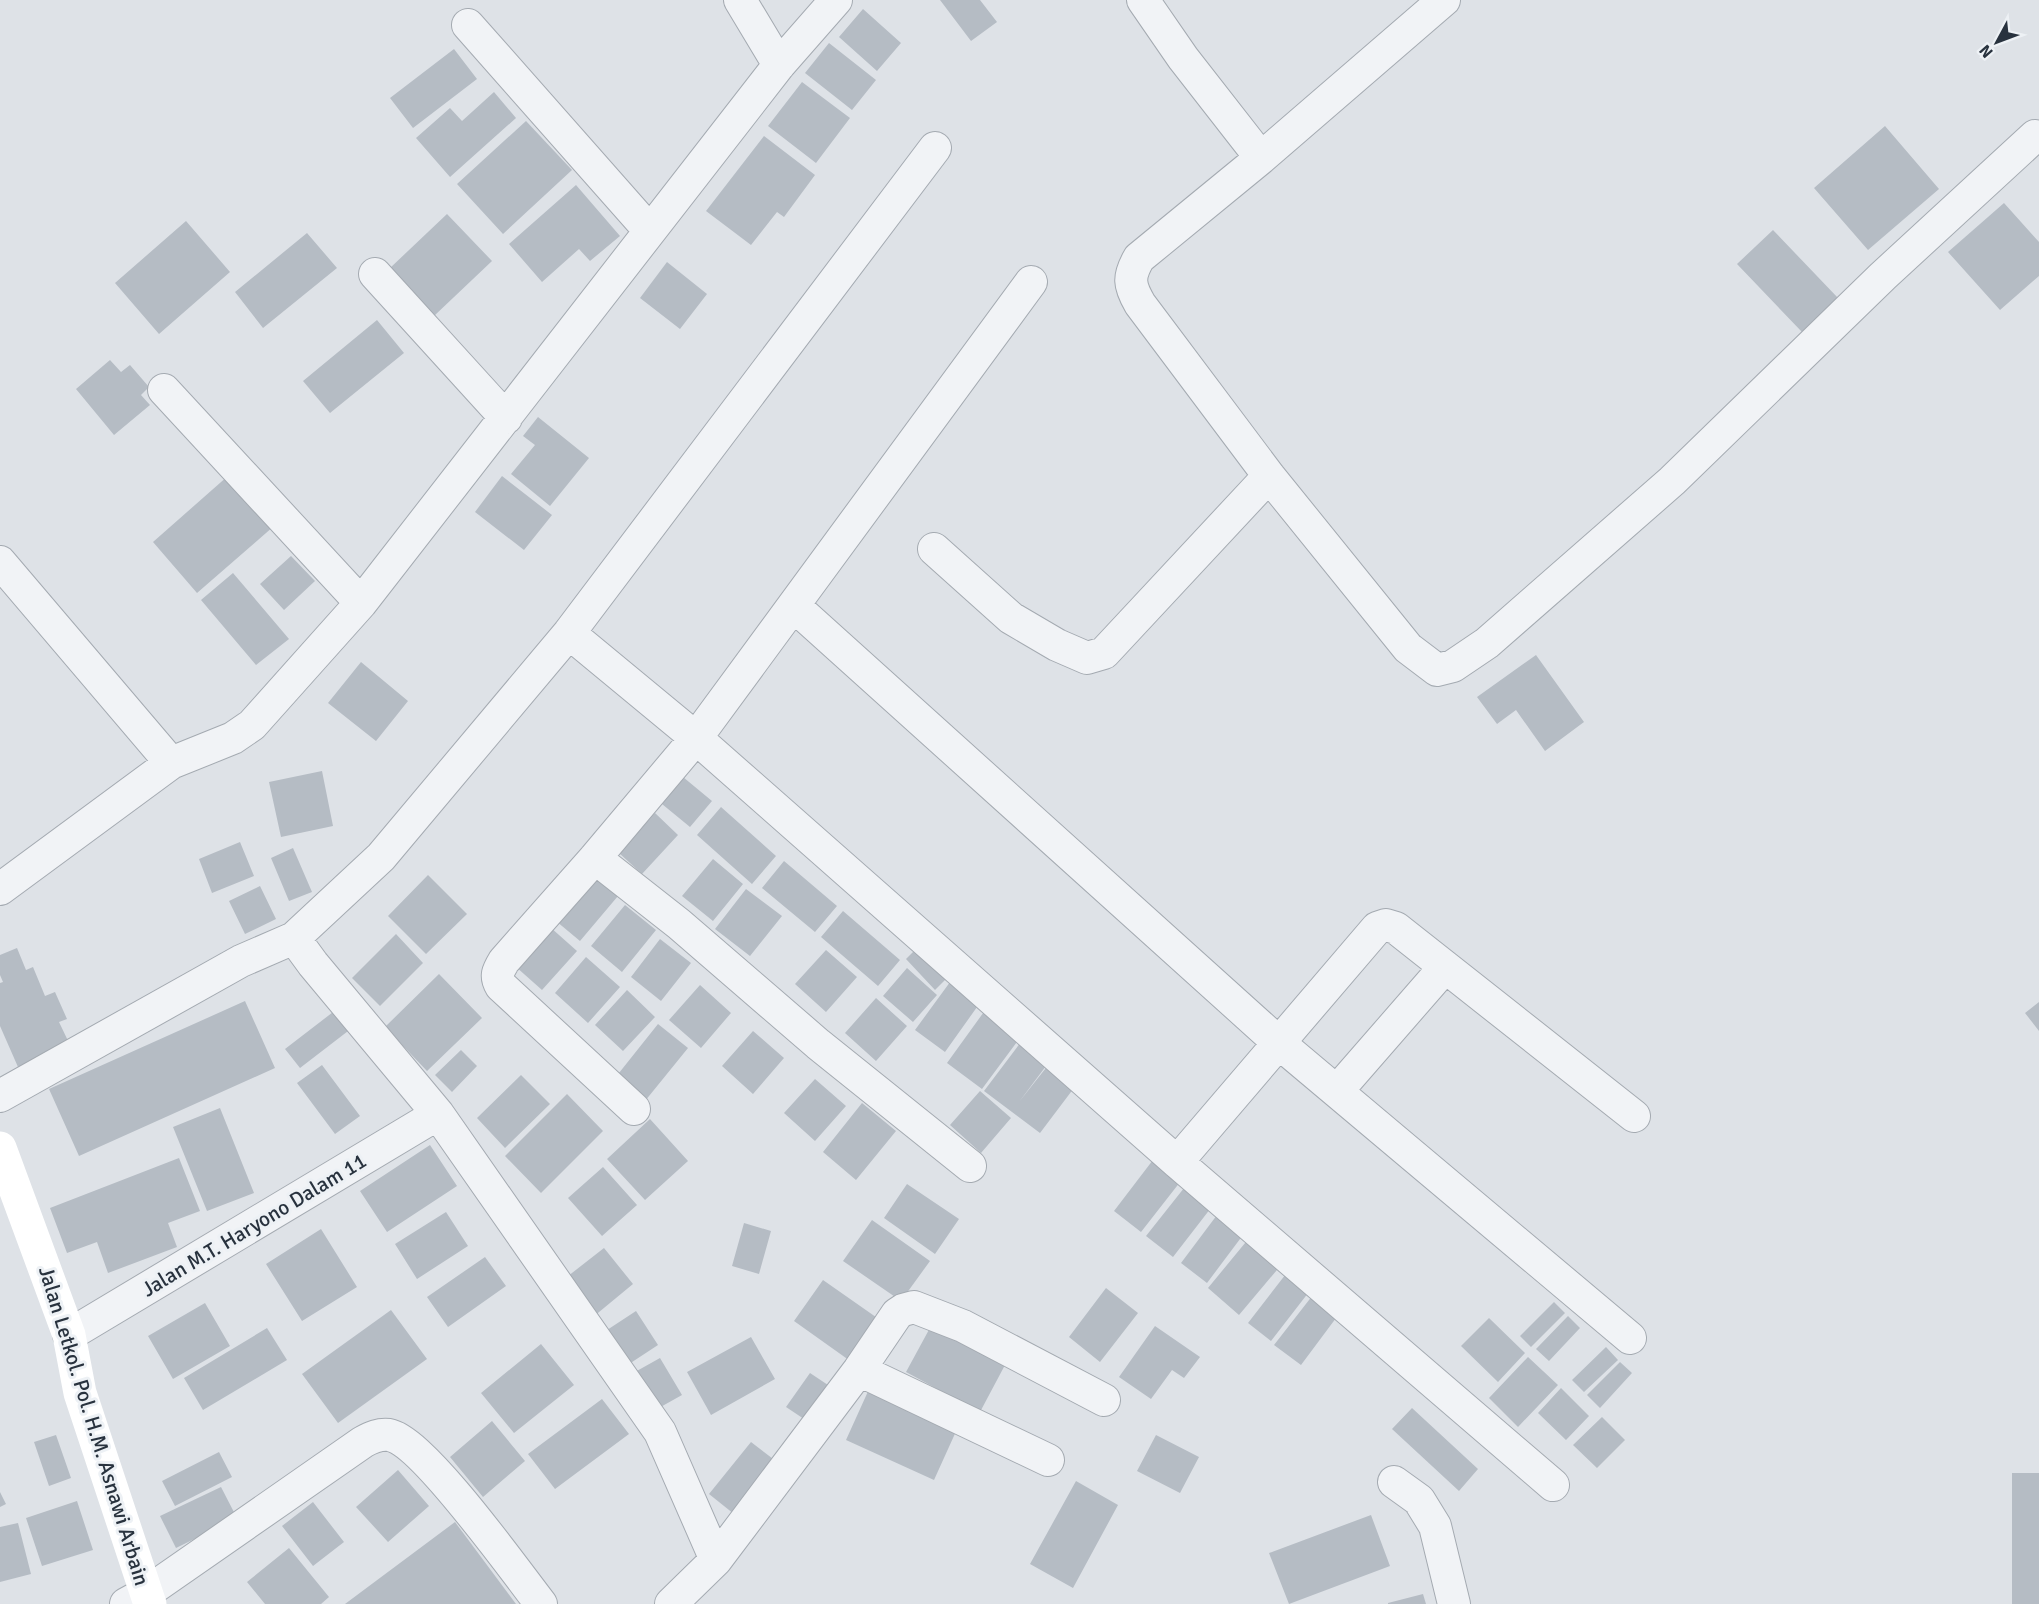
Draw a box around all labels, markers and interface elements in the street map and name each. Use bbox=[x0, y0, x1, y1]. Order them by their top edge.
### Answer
north arrow bbox=[1967, 12, 2027, 72]
text: N bbox=[1975, 40, 1998, 62]
street label: Jalan M.T. Haryono Dalam 11 bbox=[137, 1148, 371, 1302]
street label: Jalan Letkol. Pol. H.M. Asnawi Arbain bbox=[33, 1263, 155, 1589]

